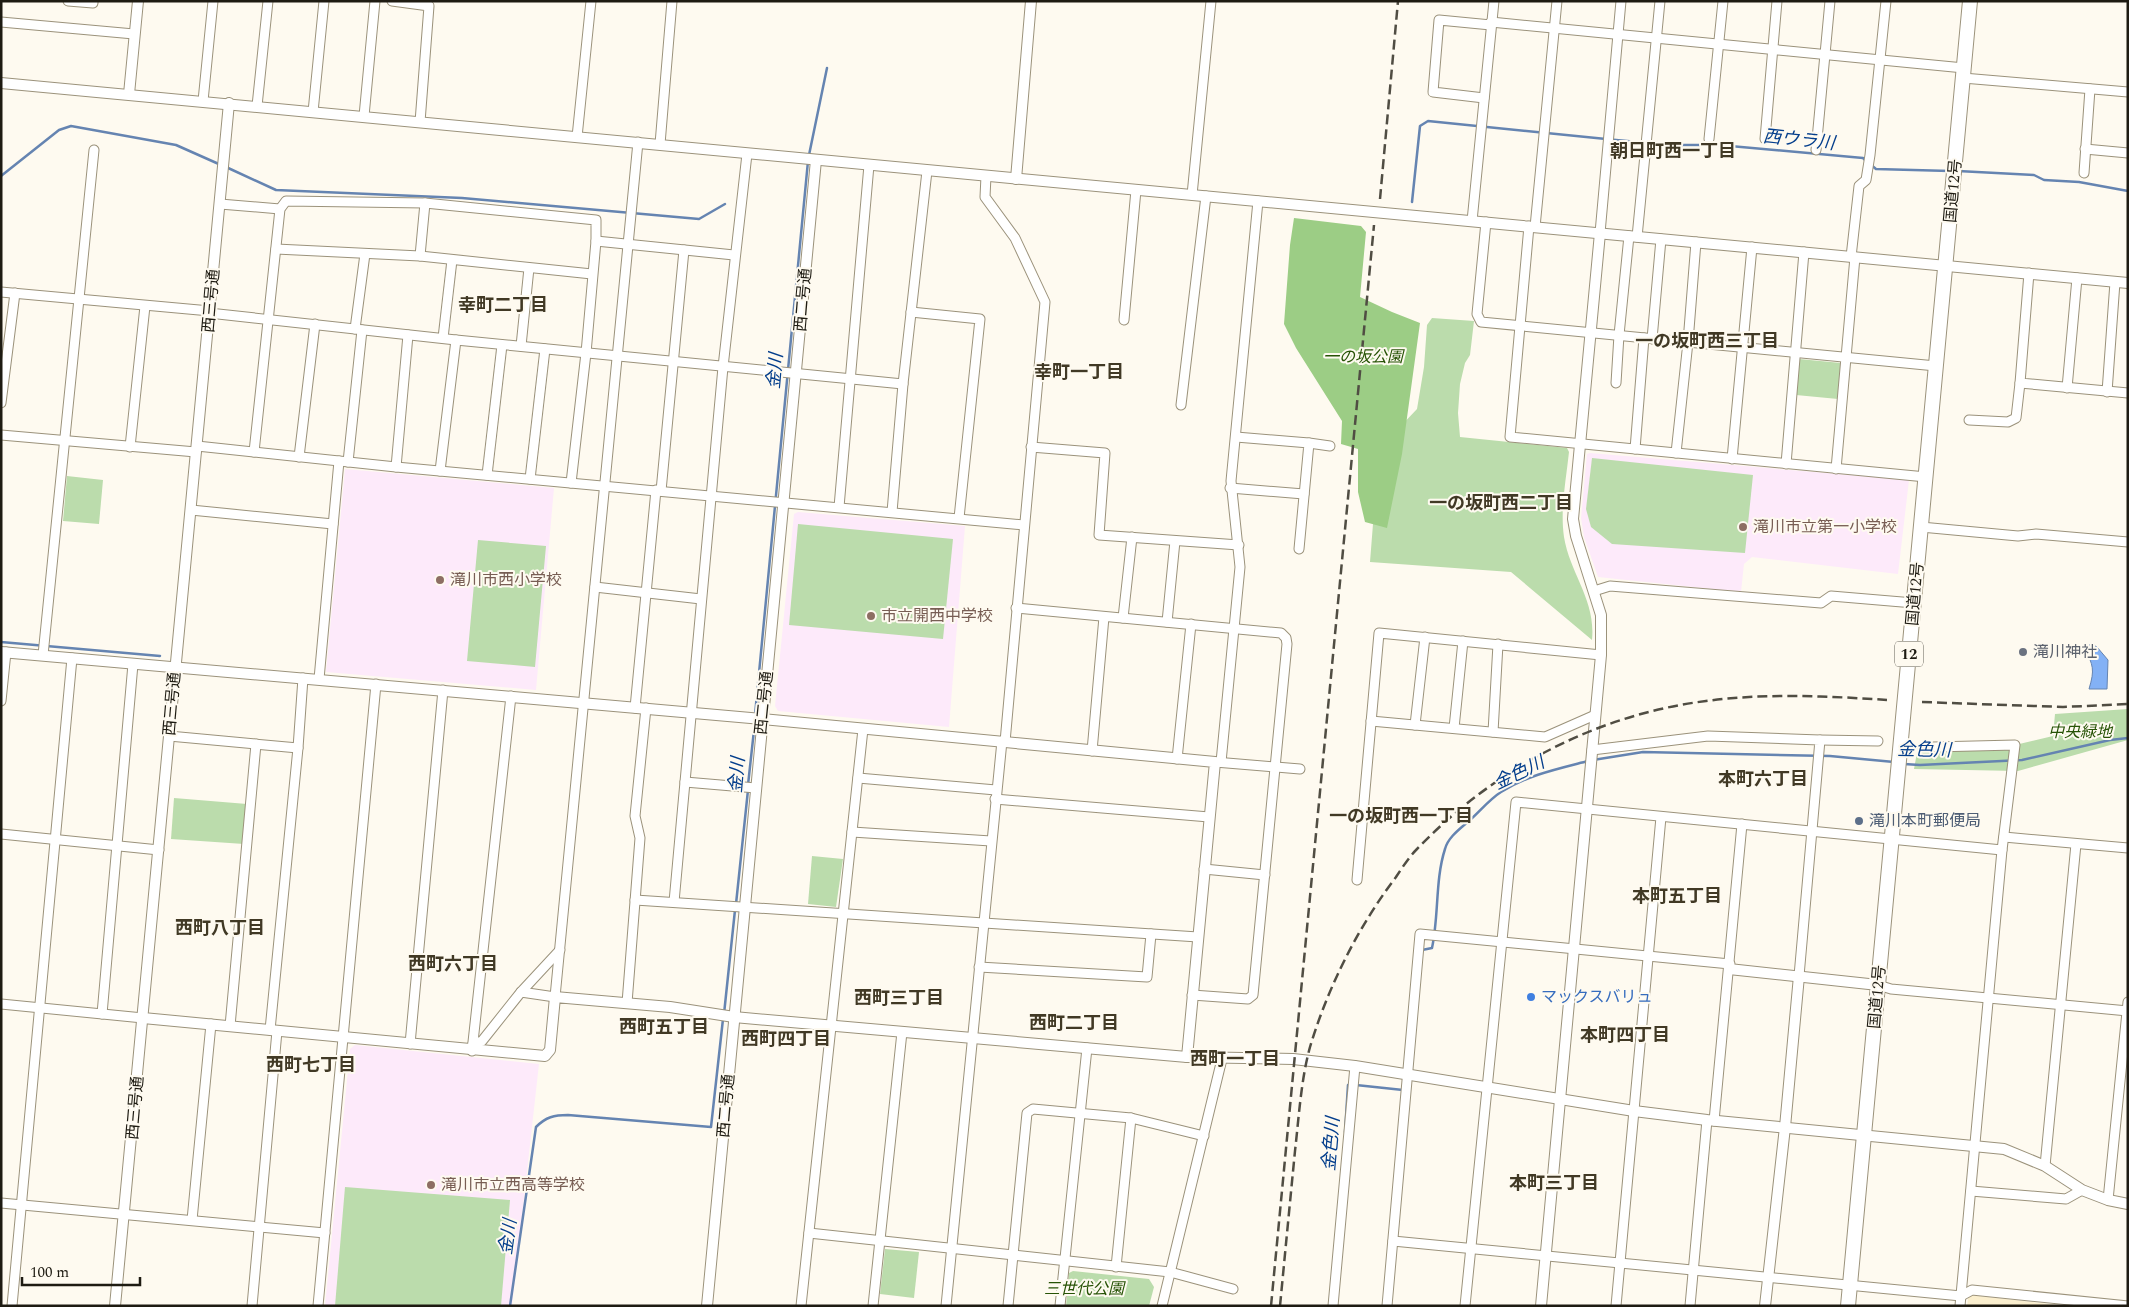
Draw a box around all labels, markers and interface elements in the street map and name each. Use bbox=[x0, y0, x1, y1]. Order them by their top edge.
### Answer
water label: 西ウラ川 bbox=[1762, 123, 1838, 157]
district label: 朝日町西一丁目 bbox=[1610, 138, 1736, 165]
street label: 国道12号 bbox=[1938, 158, 1968, 224]
street label: 西二号通 bbox=[788, 267, 818, 333]
street label: 西三号通 bbox=[196, 268, 226, 334]
district label: 幸町二丁目 bbox=[458, 292, 548, 319]
district label: 一の坂町西三丁目 bbox=[1635, 328, 1779, 355]
park label: 一の坂公園 bbox=[1323, 345, 1405, 369]
water label: 金川 bbox=[760, 350, 790, 390]
district label: 幸町一丁目 bbox=[1034, 359, 1124, 386]
district label: 一の坂町西二丁目 bbox=[1429, 490, 1573, 517]
place label: 滝川市立第一小学校 bbox=[1753, 515, 1897, 539]
marker: 滝川市立第一小学校 bbox=[1737, 521, 1749, 533]
street label: 国道12号 bbox=[1900, 561, 1930, 627]
place label: 滝川市西小学校 bbox=[450, 568, 562, 592]
marker: 滝川市西小学校 bbox=[434, 574, 446, 586]
place label: 市立開西中学校 bbox=[881, 604, 993, 628]
marker: 市立開西中学校 bbox=[865, 610, 877, 622]
place label: 滝川神社 bbox=[2033, 640, 2097, 664]
road number: 12 bbox=[1895, 642, 1923, 666]
marker: 滝川神社 bbox=[2017, 646, 2029, 658]
street label: 西二号通 bbox=[749, 670, 779, 736]
street label: 西三号通 bbox=[157, 671, 187, 737]
park label: 中央緑地 bbox=[2048, 720, 2114, 744]
water label: 金色川 bbox=[1897, 736, 1953, 764]
water label: 金色川 bbox=[1489, 748, 1551, 797]
water label: 金川 bbox=[722, 754, 752, 794]
district label: 本町六丁目 bbox=[1718, 766, 1808, 793]
district label: 一の坂町西一丁目 bbox=[1329, 803, 1473, 830]
place label: 滝川本町郵便局 bbox=[1869, 809, 1981, 833]
marker: 滝川本町郵便局 bbox=[1853, 815, 1865, 827]
district label: 本町五丁目 bbox=[1632, 883, 1722, 910]
district label: 西町八丁目 bbox=[175, 915, 265, 942]
district label: 西町六丁目 bbox=[408, 951, 498, 978]
street label: 国道12号 bbox=[1862, 964, 1892, 1030]
district label: 西町三丁目 bbox=[854, 985, 944, 1012]
place label: マックスバリュ bbox=[1541, 985, 1653, 1009]
marker: マックスバリュ bbox=[1525, 991, 1537, 1003]
district label: 西町二丁目 bbox=[1029, 1010, 1119, 1037]
district label: 西町五丁目 bbox=[619, 1014, 709, 1041]
district label: 本町四丁目 bbox=[1580, 1022, 1670, 1049]
district label: 西町四丁目 bbox=[741, 1026, 831, 1053]
district label: 西町一丁目 bbox=[1190, 1046, 1280, 1073]
district label: 西町七丁目 bbox=[266, 1052, 356, 1079]
street label: 西二号通 bbox=[711, 1073, 741, 1139]
street label: 西三号通 bbox=[120, 1075, 150, 1141]
water label: 金色川 bbox=[1315, 1114, 1347, 1172]
district label: 本町三丁目 bbox=[1509, 1170, 1599, 1197]
place label: 滝川市立西高等学校 bbox=[441, 1173, 585, 1197]
marker: 滝川市立西高等学校 bbox=[425, 1179, 437, 1191]
water label: 金川 bbox=[492, 1215, 524, 1257]
scale bar bbox=[22, 1254, 140, 1286]
text: 100 m bbox=[30, 1261, 69, 1284]
park label: 三世代公園 bbox=[1044, 1277, 1126, 1301]

